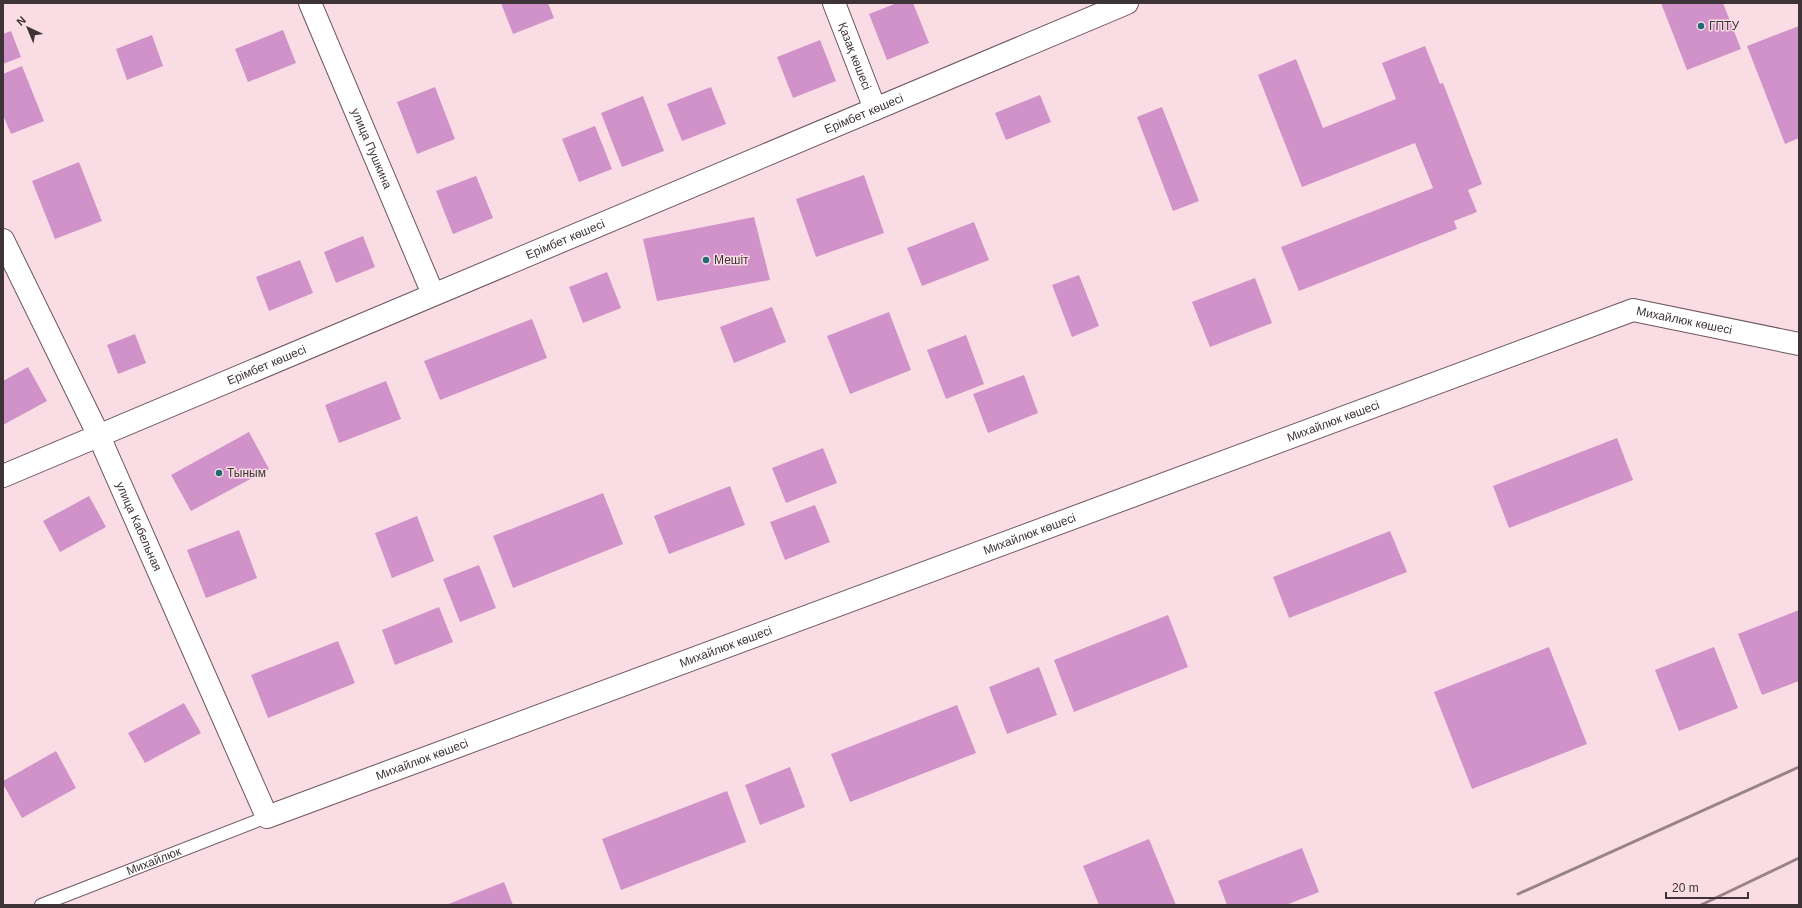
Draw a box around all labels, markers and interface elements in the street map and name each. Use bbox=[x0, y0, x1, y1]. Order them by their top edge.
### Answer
north arrow bbox=[8, 8, 48, 48]
text: N bbox=[14, 14, 28, 28]
place label: ГПТУ bbox=[1709, 19, 1739, 33]
street label: Қазақ көшесі bbox=[835, 20, 874, 92]
marker: ГПТУ bbox=[1696, 21, 1706, 31]
street label: Ерімбет көшесі bbox=[822, 91, 905, 137]
street label: улица Пушкина bbox=[348, 106, 395, 191]
street label: Ерімбет көшесі bbox=[524, 217, 607, 262]
place label: Мешіт bbox=[714, 253, 749, 267]
marker: Мешіт bbox=[701, 255, 711, 265]
street label: Михайлюк көшесі bbox=[1635, 304, 1733, 337]
street label: Ерімбет көшесі bbox=[225, 342, 308, 388]
street label: Михайлюк көшесі bbox=[1285, 398, 1381, 445]
place label: Тыным bbox=[227, 466, 266, 480]
marker: Тыным bbox=[214, 468, 224, 478]
street label: улица Кабельная bbox=[113, 480, 165, 573]
street label: Михайлюк көшесі bbox=[981, 510, 1078, 558]
street label: Михайлюк көшесі bbox=[678, 623, 774, 670]
street label: Михайлюк көшесі bbox=[374, 736, 470, 783]
street label: Михайлюк bbox=[125, 844, 184, 878]
scale bar bbox=[1666, 874, 1748, 900]
text: 20 m bbox=[1672, 881, 1699, 895]

